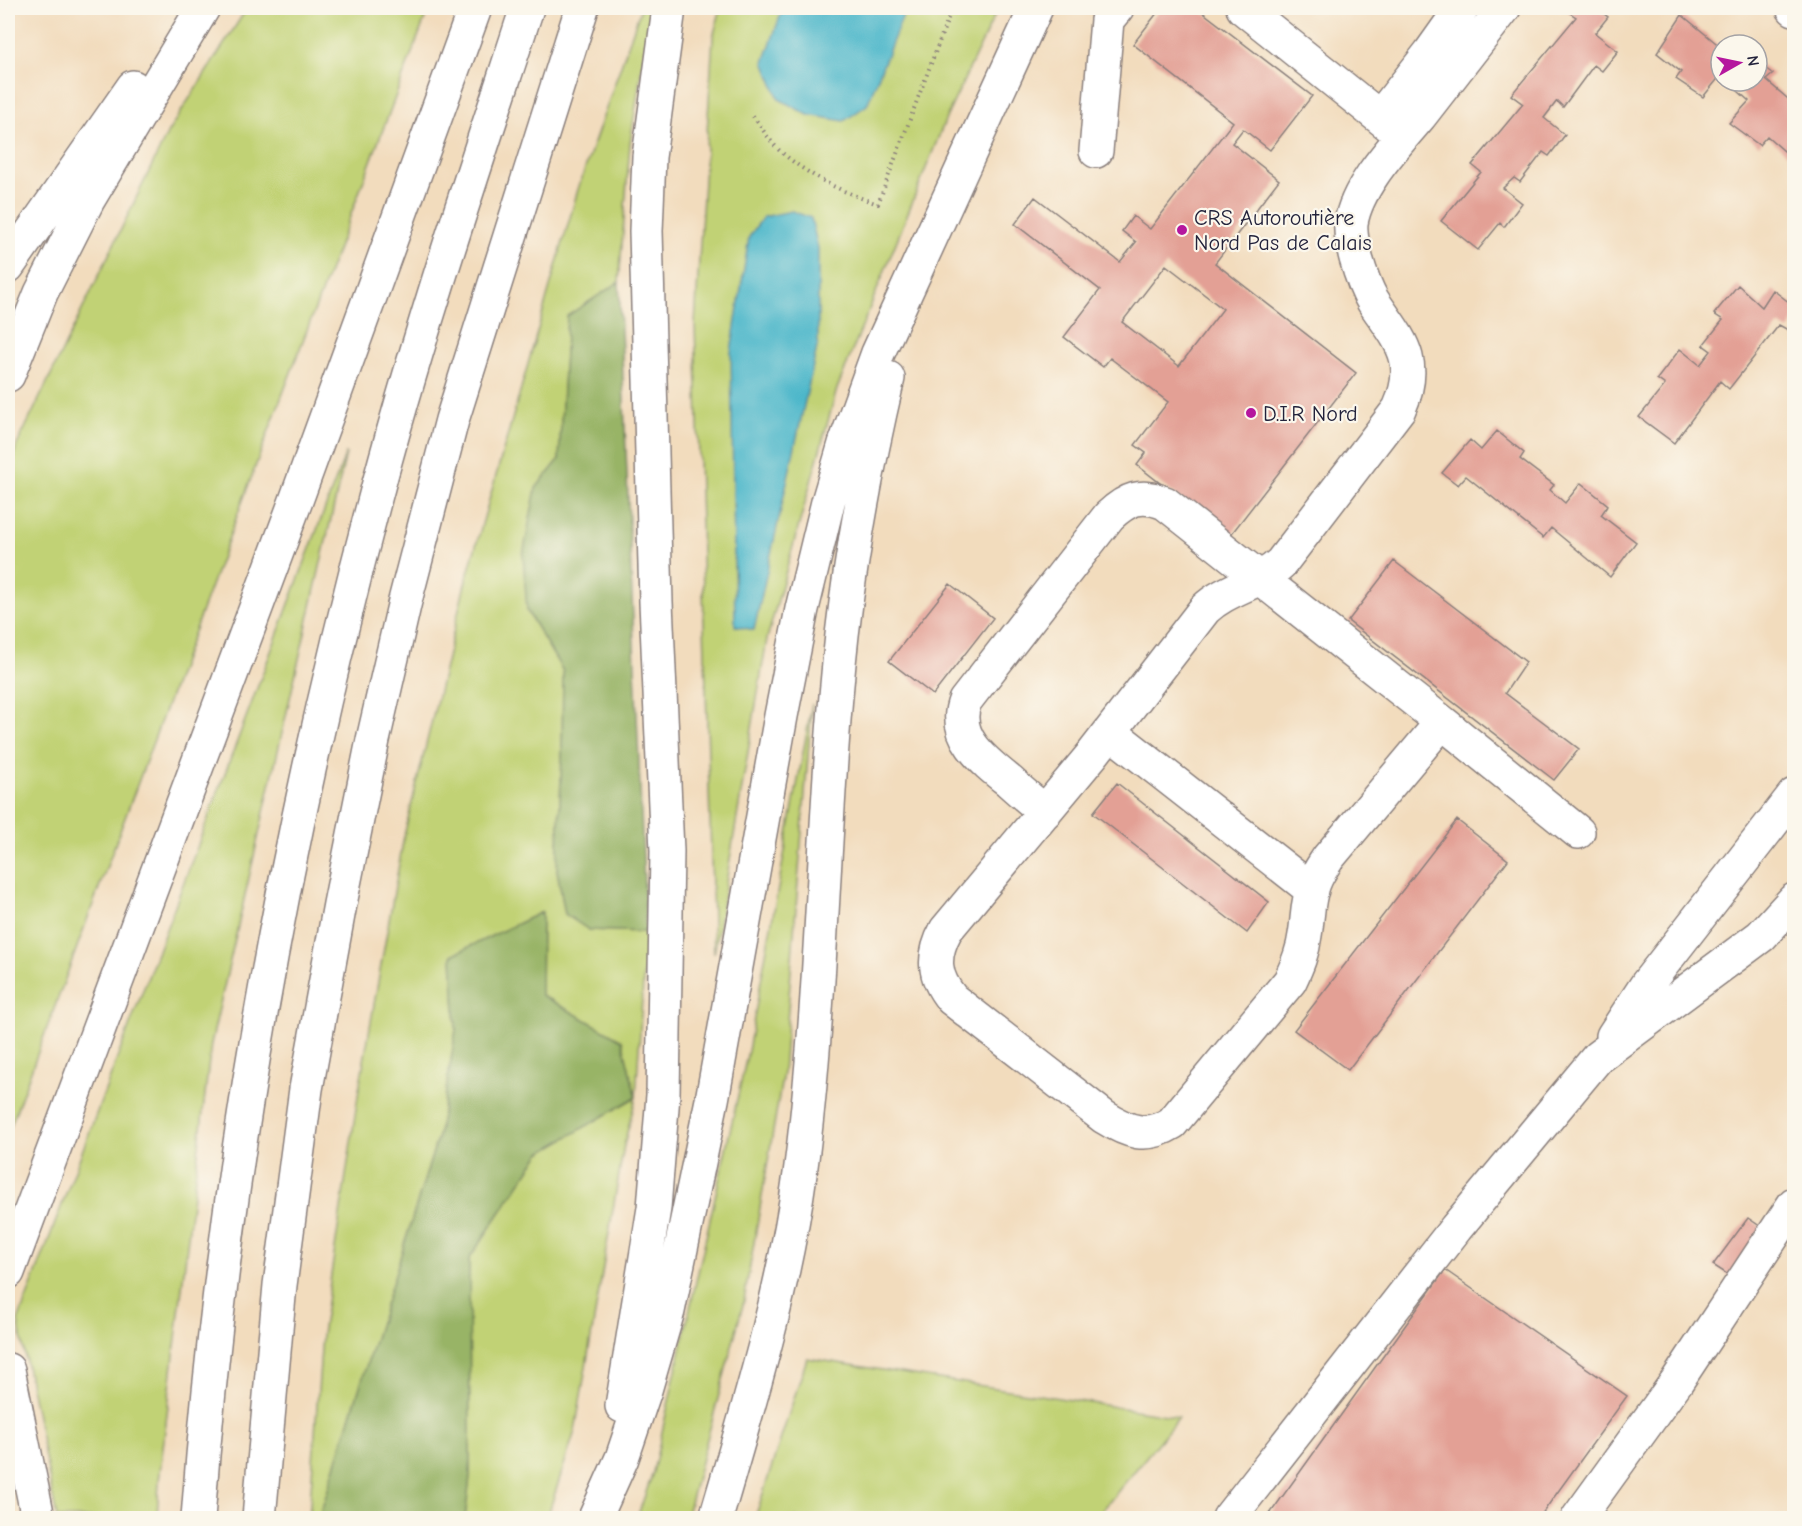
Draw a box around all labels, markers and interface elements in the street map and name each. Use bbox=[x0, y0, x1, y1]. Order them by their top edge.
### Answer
north arrow bbox=[1709, 33, 1769, 93]
text: N bbox=[1743, 54, 1763, 67]
place label: CRS Autoroutière Nord Pas de Calais bbox=[1194, 205, 1372, 256]
marker: CRS Autoroutière Nord Pas de Calais bbox=[1175, 223, 1189, 237]
place label: D.I.R Nord bbox=[1263, 401, 1358, 427]
marker: D.I.R Nord bbox=[1244, 406, 1258, 420]

